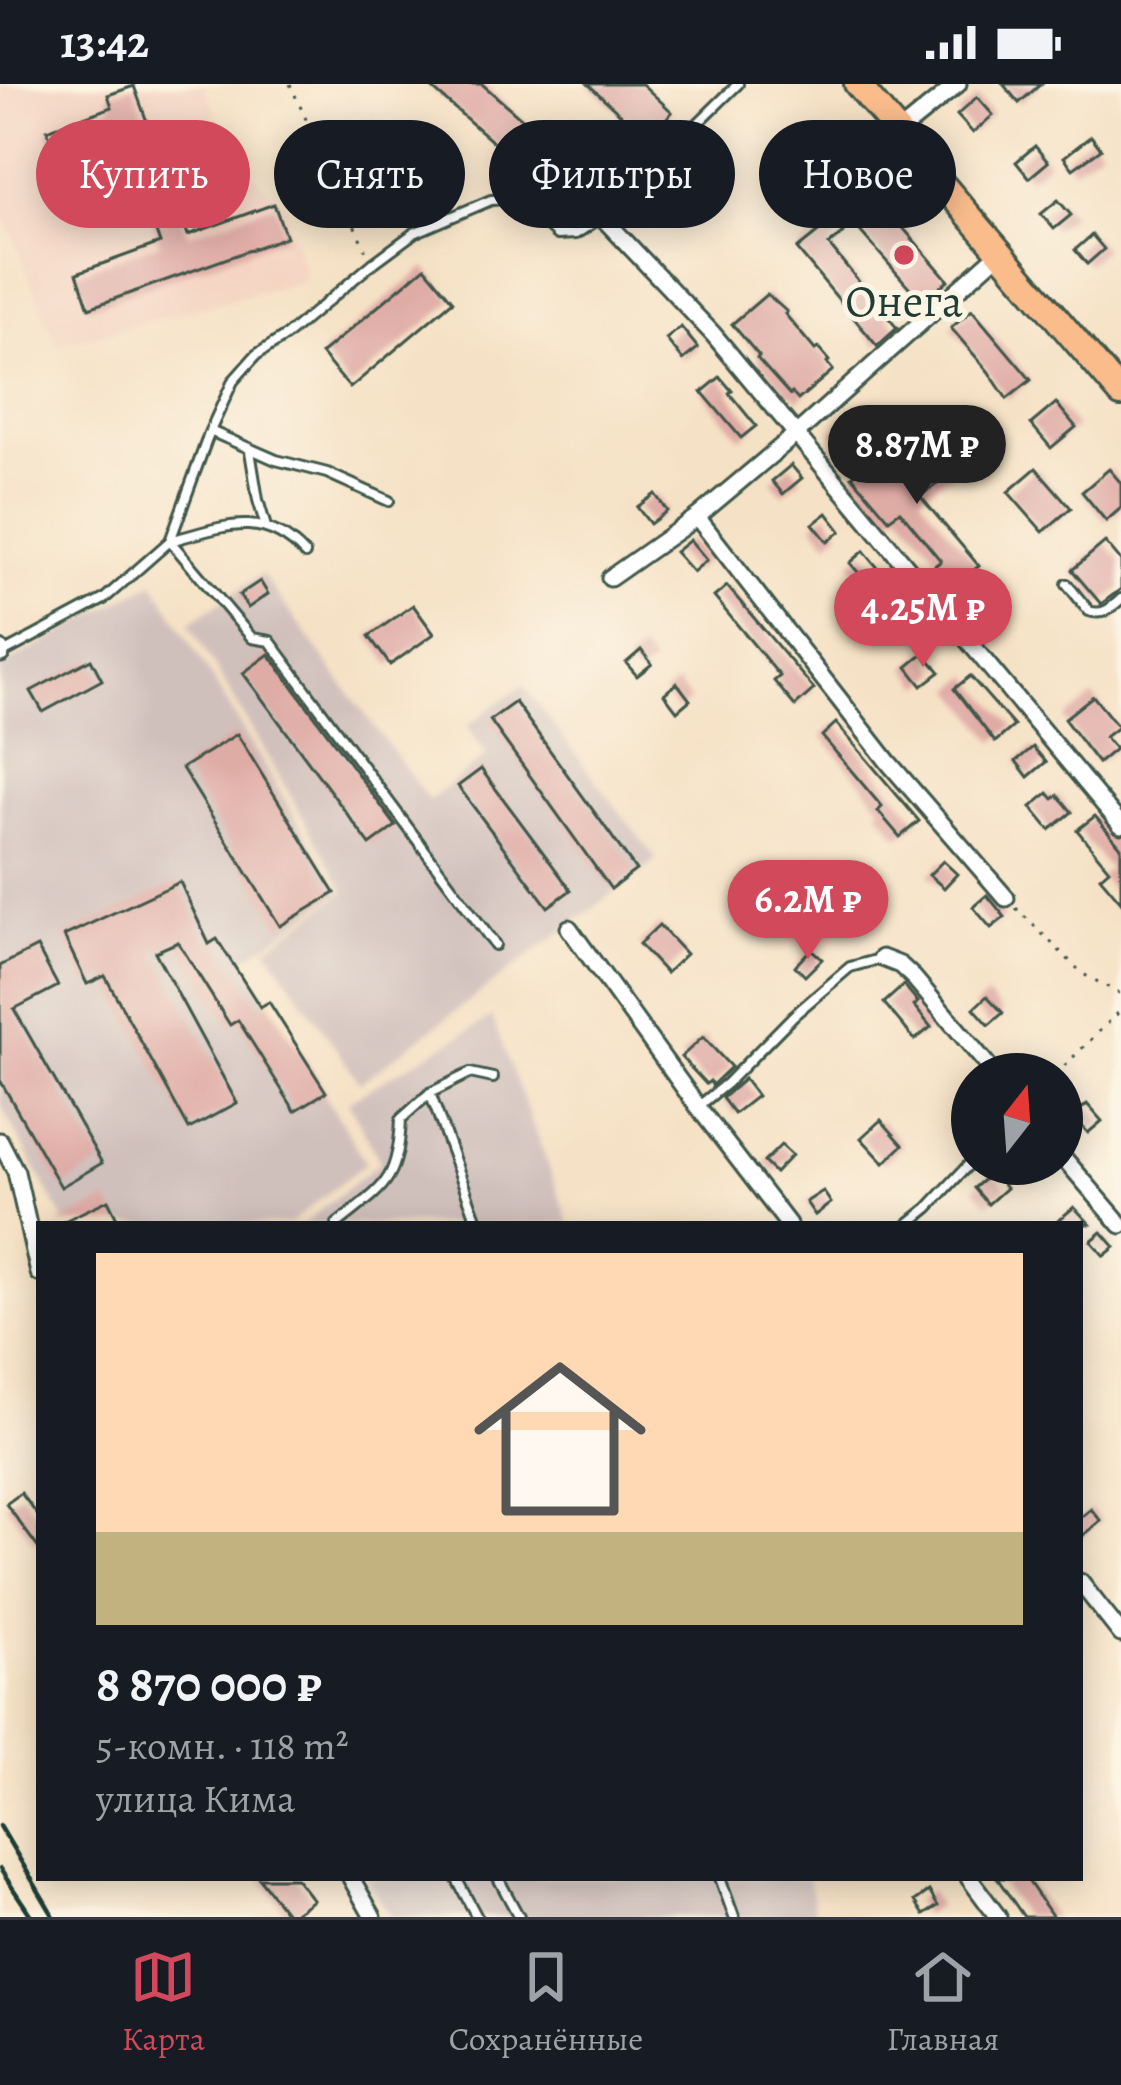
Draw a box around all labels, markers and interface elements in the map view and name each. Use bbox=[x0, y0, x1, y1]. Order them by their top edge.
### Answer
text: 13:42 bbox=[60, 11, 149, 73]
chip: Купить bbox=[36, 120, 250, 228]
chip: Снять bbox=[274, 120, 465, 228]
chip: Фильтры bbox=[489, 120, 735, 228]
chip: Новое bbox=[759, 120, 956, 228]
marker: Онега bbox=[891, 242, 917, 268]
place label: Онега bbox=[845, 270, 963, 332]
pin: 8.87M ₽ bbox=[806, 405, 1028, 507]
text: 8.87M ₽ bbox=[855, 417, 979, 470]
pin: 4.25M ₽ bbox=[812, 568, 1034, 670]
text: 4.25M ₽ bbox=[861, 580, 985, 633]
pin: 6.2M ₽ bbox=[710, 860, 906, 962]
text: 6.2M ₽ bbox=[754, 872, 862, 925]
north arrow bbox=[951, 1053, 1083, 1185]
map controls bbox=[951, 1053, 1083, 1185]
icon: home bbox=[452, 1331, 668, 1547]
text: 8 870 000 ₽ bbox=[96, 1649, 322, 1719]
text: 5-комн. · 118 m² bbox=[96, 1719, 349, 1772]
text: улица Кима bbox=[96, 1772, 295, 1825]
tab: Карта bbox=[122, 1944, 205, 2061]
tab: Сохранённые bbox=[449, 1944, 643, 2061]
tab: Главная bbox=[887, 1944, 999, 2061]

